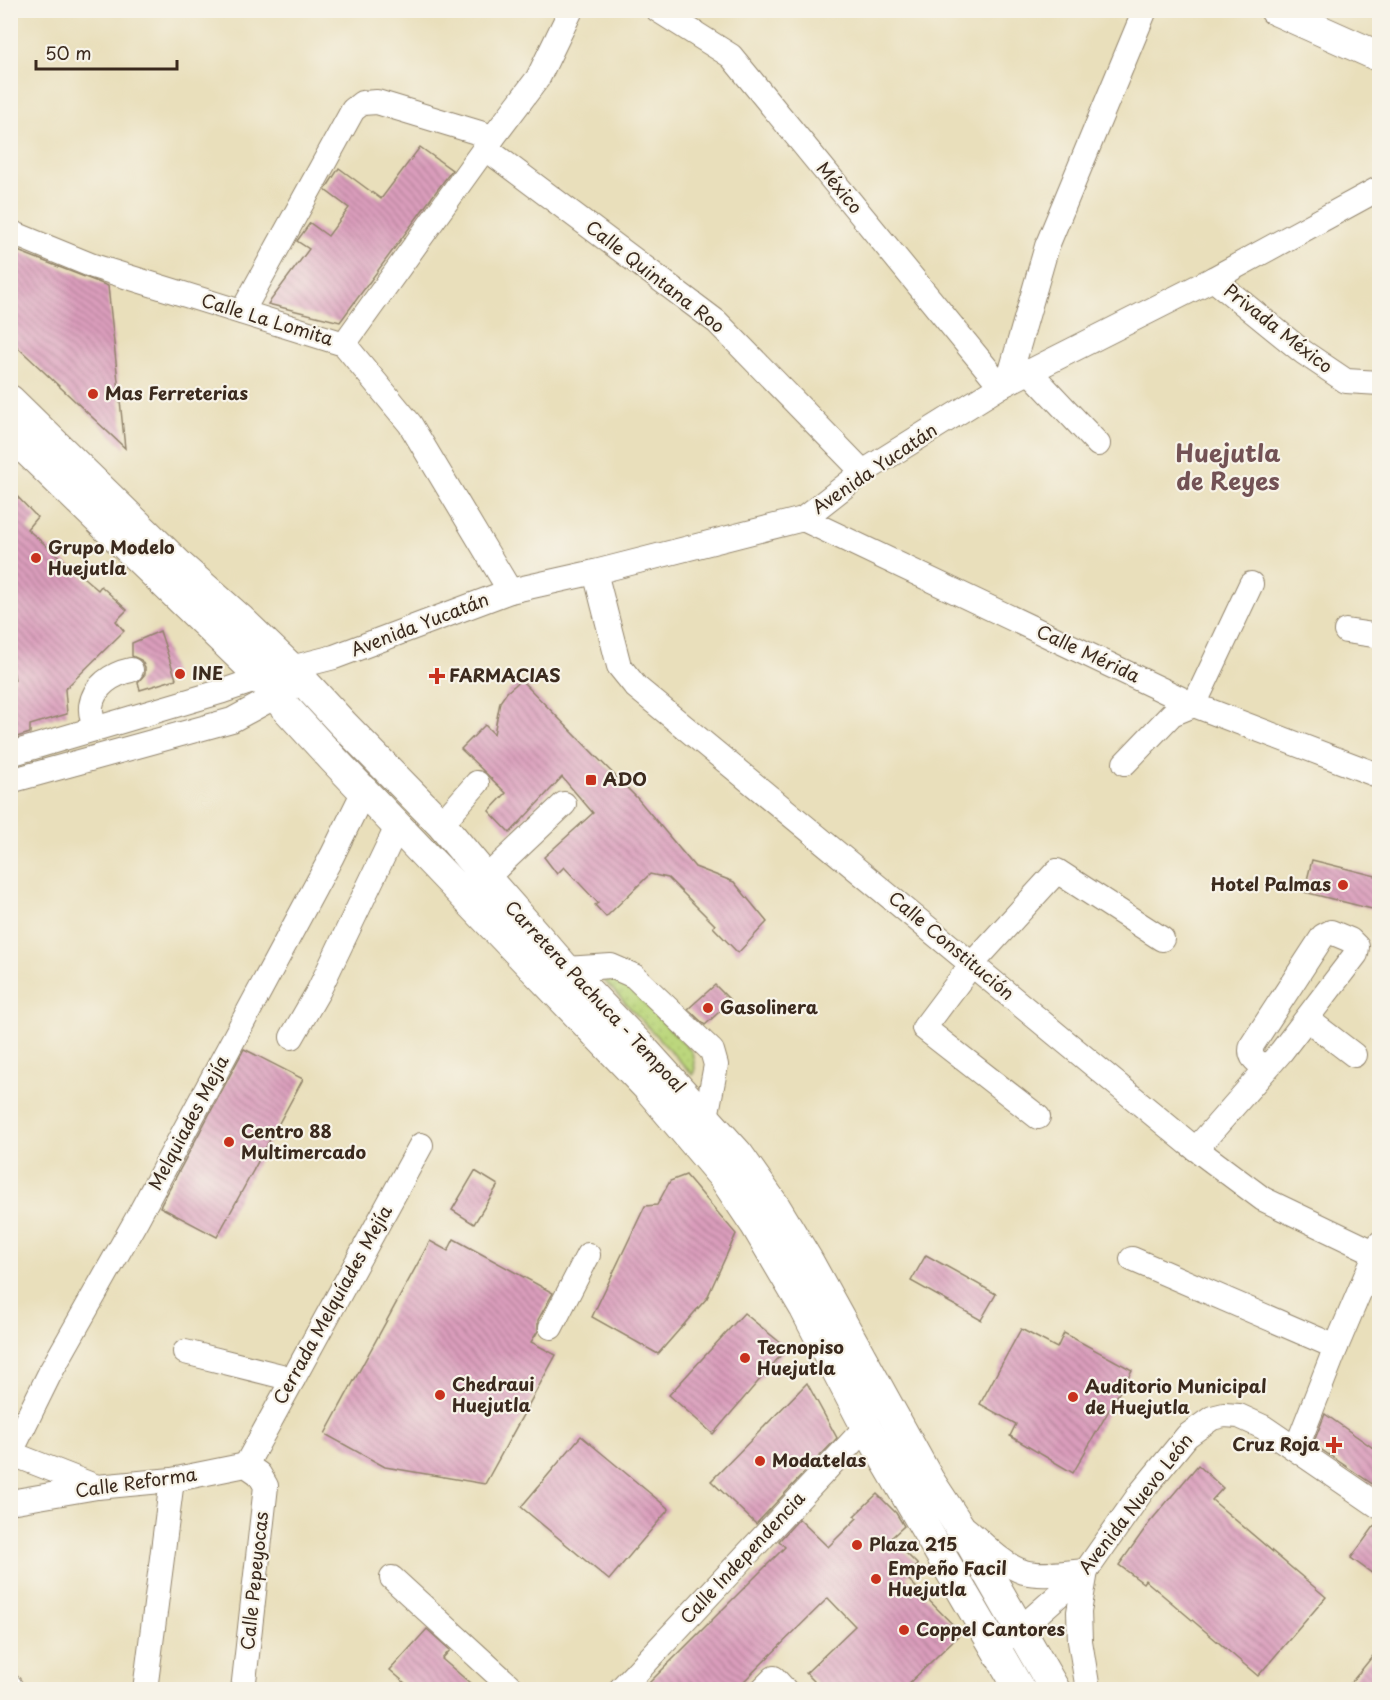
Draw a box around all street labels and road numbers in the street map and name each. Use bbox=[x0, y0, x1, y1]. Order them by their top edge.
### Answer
street label: México bbox=[811, 155, 870, 219]
street label: Calle Quintana Roo bbox=[581, 213, 731, 339]
street label: Privada México bbox=[1219, 277, 1339, 379]
street label: Calle La Lomita bbox=[198, 286, 337, 352]
street label: Avenida Yucatán bbox=[806, 416, 942, 520]
street label: Avenida Yucatán bbox=[347, 585, 492, 662]
street label: Calle Mérida bbox=[1033, 617, 1145, 689]
street label: Calle Constitución bbox=[883, 884, 1021, 1006]
street label: Carretera Pachuca - Tempoal bbox=[499, 894, 693, 1098]
street label: Melquiades Mejía bbox=[141, 1049, 235, 1195]
street label: Cerrada Melquíades Mejía bbox=[266, 1199, 398, 1409]
street label: Avenida Nuevo León bbox=[1071, 1427, 1198, 1579]
street label: Calle Reforma bbox=[73, 1460, 199, 1503]
street label: Calle Independencia bbox=[673, 1485, 811, 1629]
street label: Calle Pepeyocas bbox=[233, 1510, 274, 1651]

